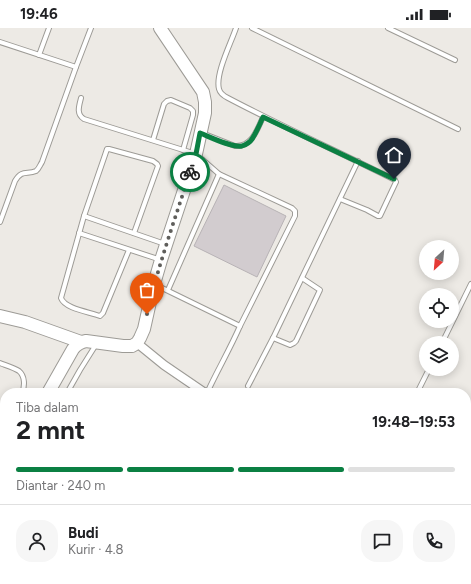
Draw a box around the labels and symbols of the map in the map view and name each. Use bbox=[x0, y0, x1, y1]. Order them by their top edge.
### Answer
pin bbox=[377, 138, 411, 179]
courier bbox=[170, 152, 210, 192]
north arrow bbox=[419, 240, 459, 280]
pin bbox=[130, 273, 164, 314]

